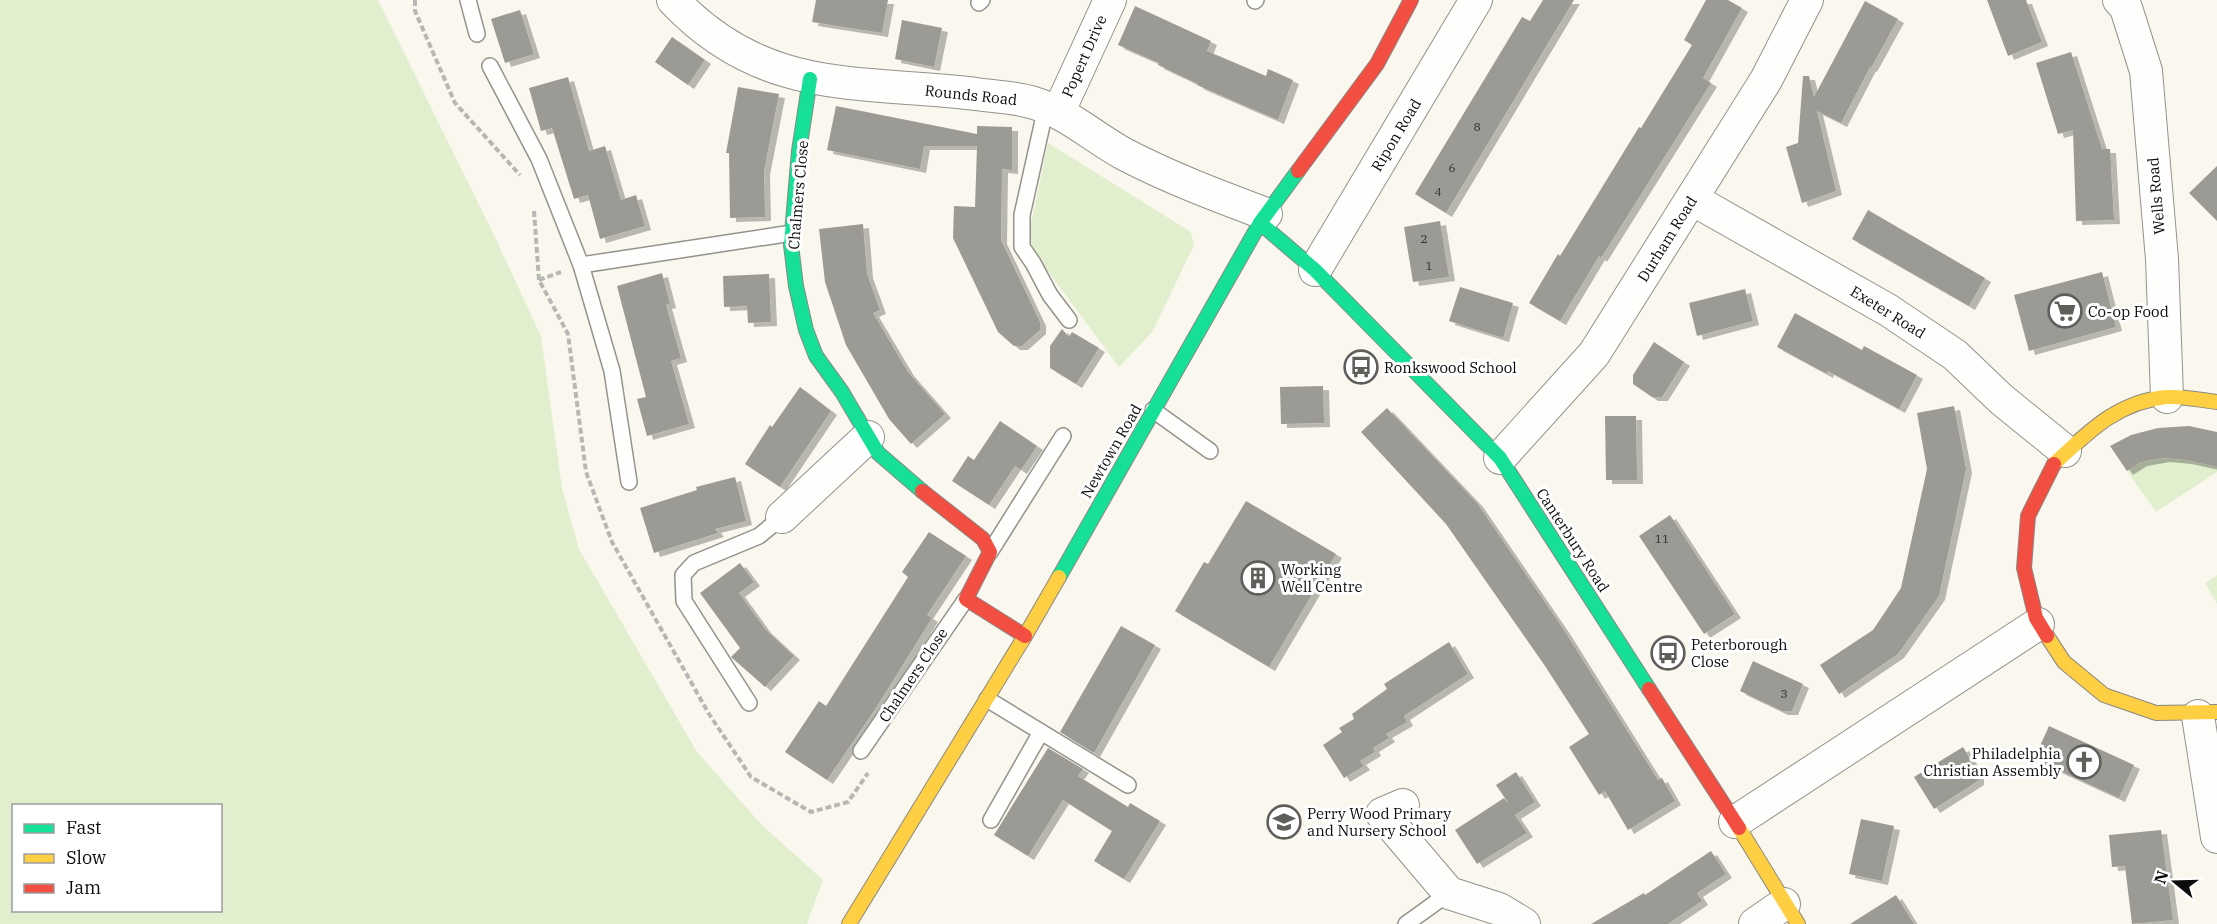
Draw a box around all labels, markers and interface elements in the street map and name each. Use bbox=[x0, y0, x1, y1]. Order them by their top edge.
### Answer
street label: Popert Drive bbox=[1057, 12, 1111, 100]
street label: Rounds Road bbox=[924, 81, 1018, 109]
street label: Ripon Road bbox=[1367, 95, 1425, 175]
house number: 8 bbox=[1473, 119, 1481, 134]
street label: Chalmers Close bbox=[784, 140, 812, 250]
street label: Wells Road bbox=[2143, 157, 2169, 235]
house number: 6 bbox=[1448, 160, 1456, 175]
house number: 4 bbox=[1434, 184, 1442, 199]
street label: Durham Road bbox=[1633, 193, 1701, 285]
house number: 2 bbox=[1420, 231, 1428, 246]
house number: 1 bbox=[1425, 258, 1433, 273]
street label: Exeter Road bbox=[1847, 281, 1929, 343]
supermarket icon: Co-op Food bbox=[2047, 293, 2083, 329]
place label: Co-op Food bbox=[2088, 302, 2169, 321]
bus stop icon: Ronkswood School bbox=[1343, 349, 1379, 385]
place label: Ronkswood School bbox=[1384, 358, 1517, 377]
street label: Newtown Road bbox=[1076, 401, 1146, 501]
street label: Canterbury Road bbox=[1532, 485, 1614, 595]
house number: 11 bbox=[1655, 531, 1669, 546]
building icon: Working Well Centre bbox=[1240, 560, 1276, 596]
place label: Working Well Centre bbox=[1281, 560, 1363, 596]
street label: Chalmers Close bbox=[874, 624, 952, 726]
bus stop icon: Peterborough Close bbox=[1650, 635, 1686, 671]
place label: Peterborough Close bbox=[1691, 635, 1788, 671]
house number: 3 bbox=[1780, 686, 1788, 701]
place label: Philadelphia Christian Assembly bbox=[1923, 744, 2061, 780]
church icon: Philadelphia Christian Assembly bbox=[2066, 744, 2102, 780]
legend bbox=[12, 804, 222, 912]
school or university icon: Perry Wood Primary and Nursery School bbox=[1266, 804, 1302, 840]
place label: Perry Wood Primary and Nursery School bbox=[1307, 804, 1451, 840]
text: Fast bbox=[66, 816, 101, 839]
text: Slow bbox=[66, 846, 106, 869]
north arrow bbox=[2145, 852, 2205, 912]
text: N bbox=[2149, 868, 2172, 886]
text: Jam bbox=[66, 876, 101, 899]

